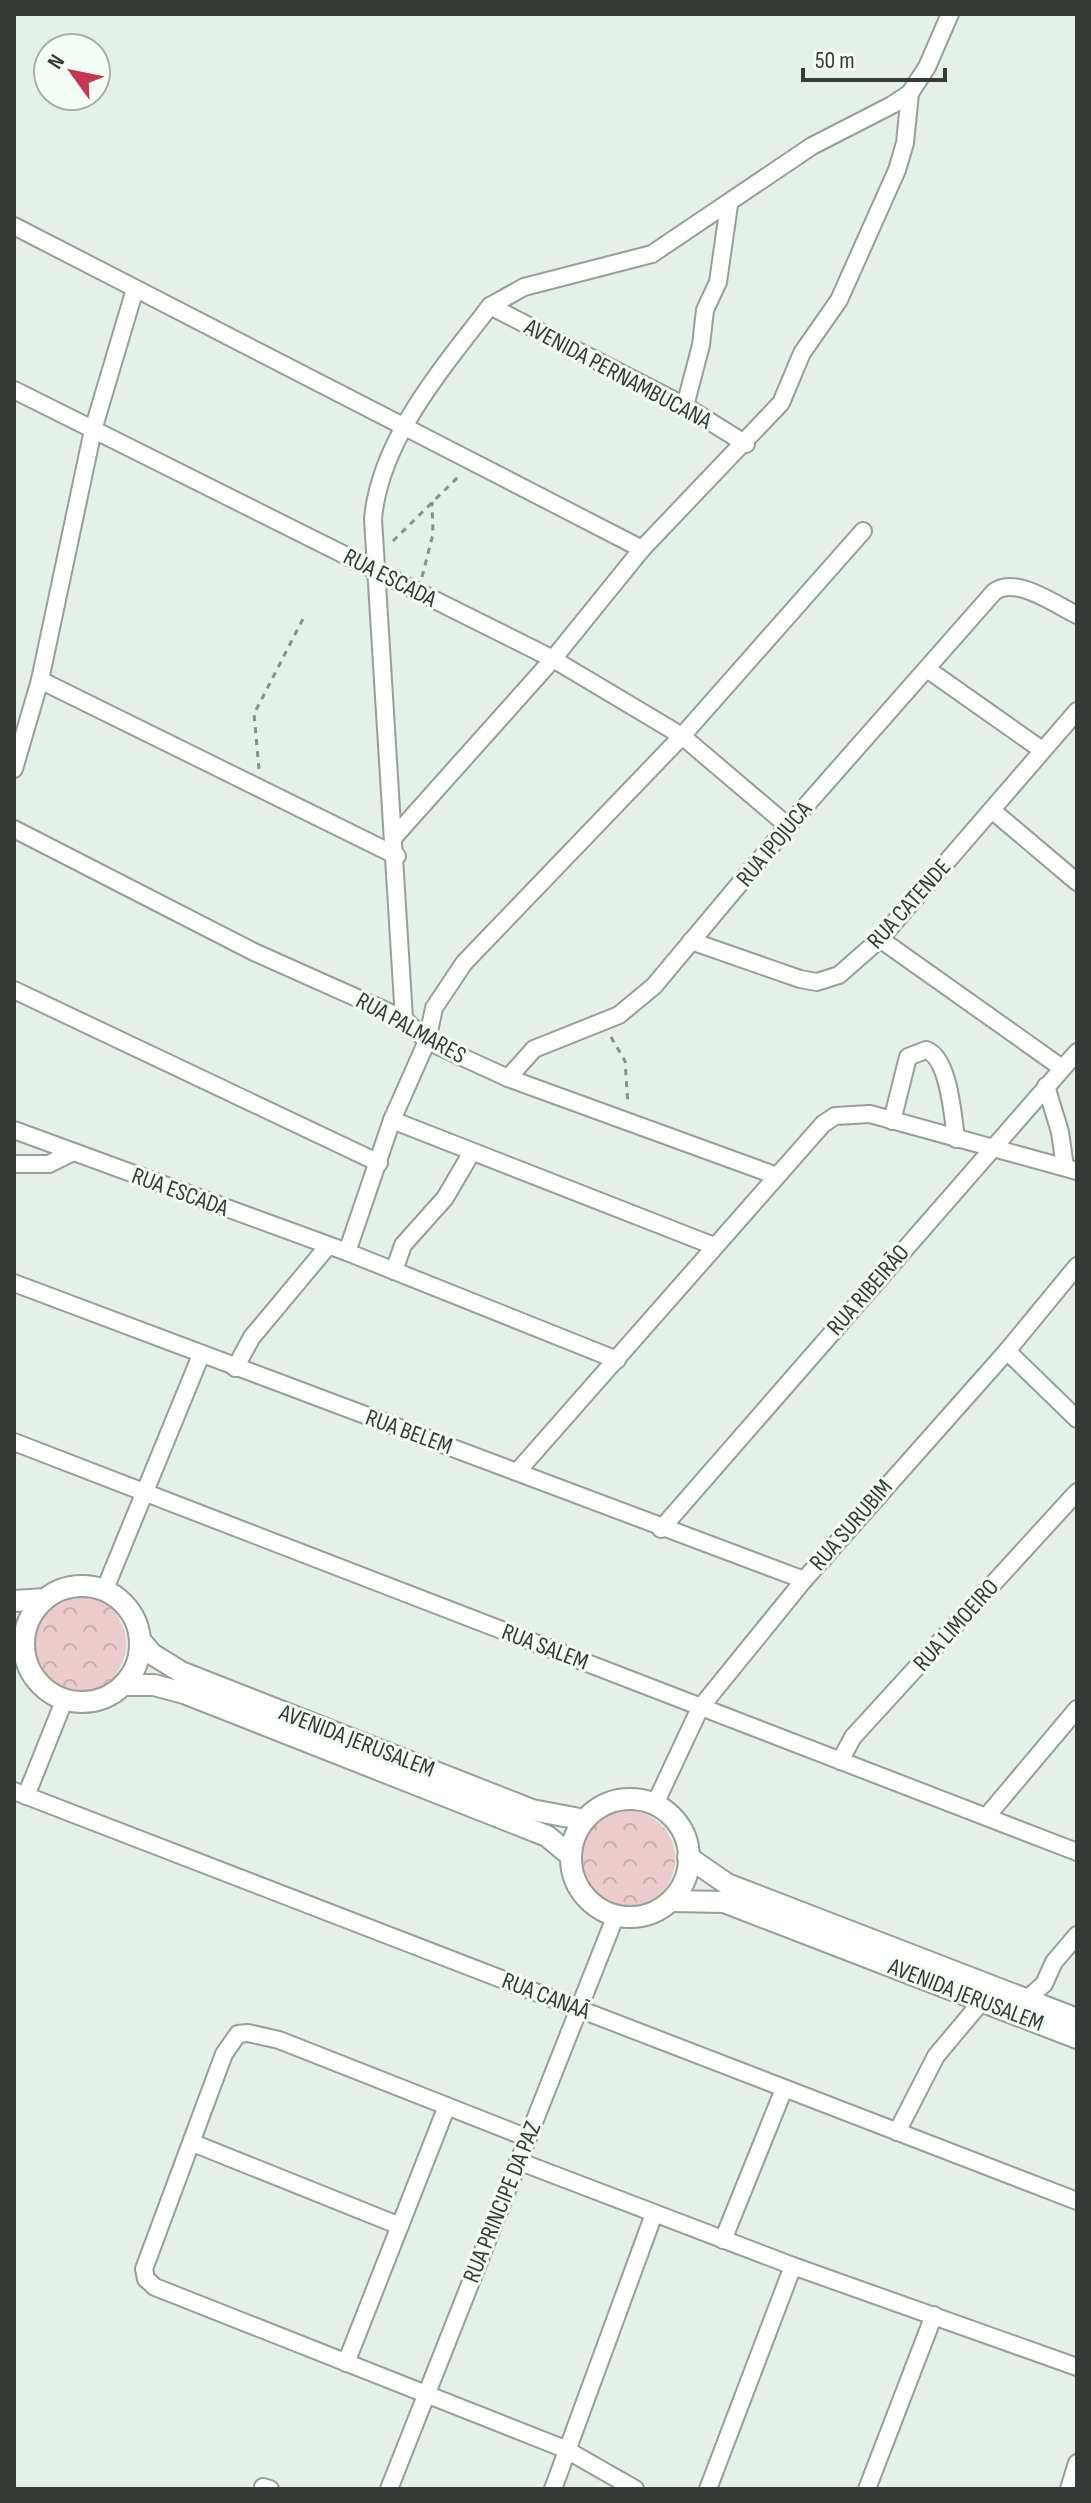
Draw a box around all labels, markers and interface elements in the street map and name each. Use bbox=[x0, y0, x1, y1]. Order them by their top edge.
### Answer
north arrow bbox=[32, 32, 112, 112]
scale bar bbox=[803, 32, 945, 82]
text: 50 m bbox=[815, 46, 855, 75]
text: N bbox=[42, 50, 71, 74]
street label: AVENIDA PERNAMBUCANA bbox=[519, 312, 717, 436]
street label: RUA ESCADA bbox=[339, 542, 442, 614]
street label: RUA IPOJUCA bbox=[730, 795, 818, 892]
street label: RUA CATENDE bbox=[861, 853, 957, 955]
street label: RUA PALMARES bbox=[351, 986, 471, 1070]
street label: RUA ESCADA bbox=[128, 1161, 233, 1223]
street label: RUA RIBEIRÃO bbox=[821, 1239, 915, 1341]
street label: RUA BELEM bbox=[362, 1403, 456, 1461]
street label: RUA SURUBIM bbox=[803, 1473, 899, 1577]
street label: RUA LIMOEIRO bbox=[907, 1573, 1005, 1677]
street label: RUA SALEM bbox=[498, 1617, 592, 1677]
street label: AVENIDA JERUSALEM bbox=[274, 1698, 439, 1784]
street label: AVENIDA JERUSALEM bbox=[883, 1952, 1048, 2038]
street label: RUA CANAÃ bbox=[498, 1966, 595, 2026]
street label: RUA PRINCIPE DA PAZ bbox=[457, 2117, 548, 2287]

